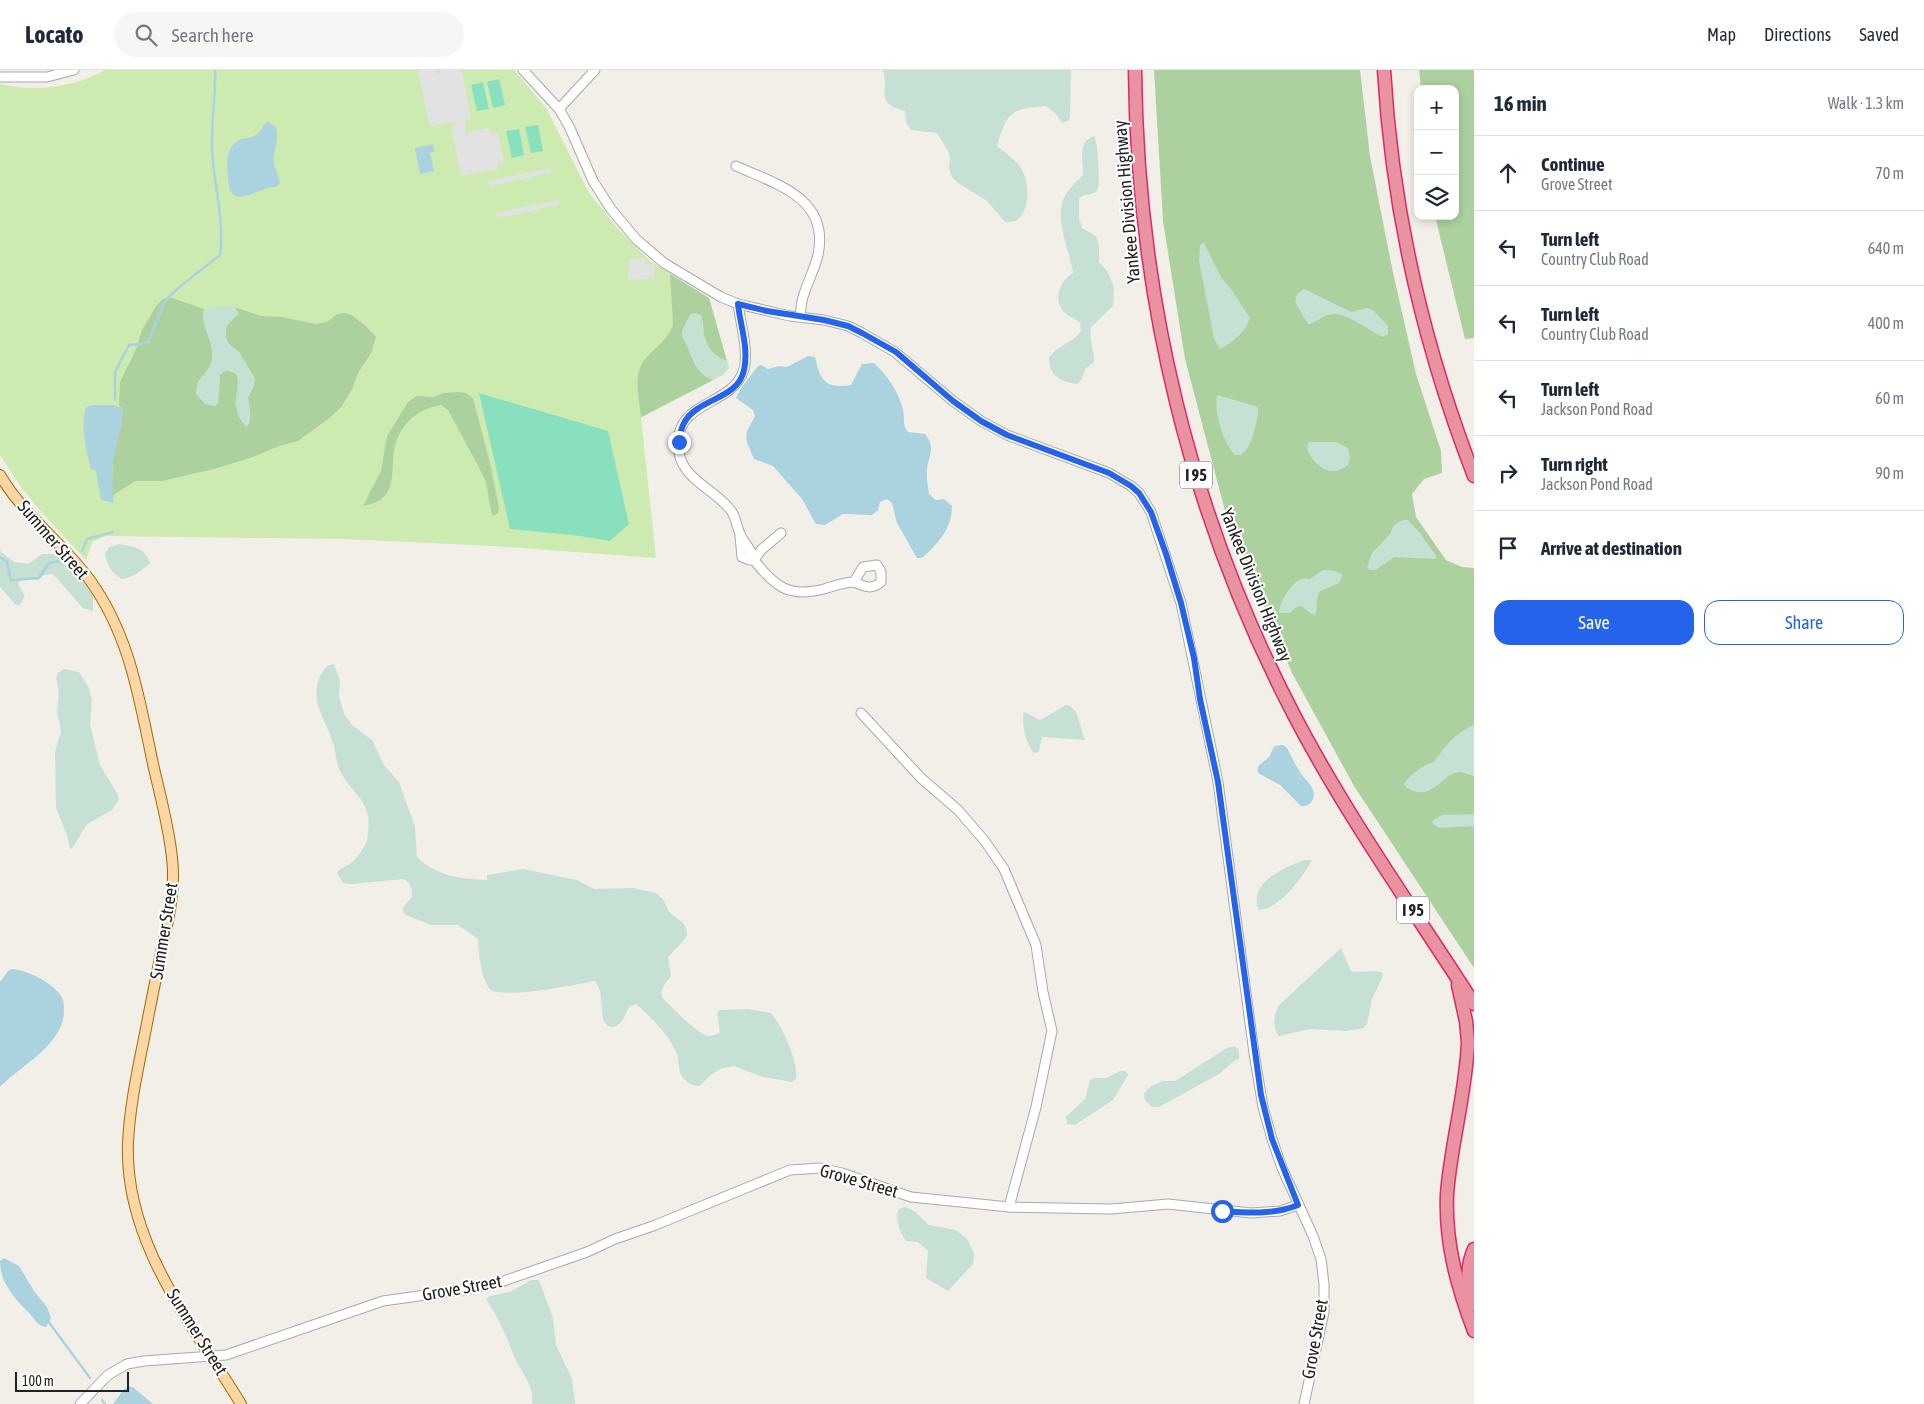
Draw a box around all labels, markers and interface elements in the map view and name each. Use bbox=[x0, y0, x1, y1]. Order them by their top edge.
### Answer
search box bbox=[114, 12, 464, 57]
text: Locato bbox=[25, 21, 84, 48]
icon: search bbox=[132, 21, 160, 49]
text: Search here bbox=[172, 24, 254, 46]
text: Map bbox=[1707, 24, 1736, 45]
text: Directions bbox=[1764, 24, 1831, 45]
text: Saved bbox=[1859, 24, 1899, 45]
map controls bbox=[1414, 85, 1459, 220]
button: + bbox=[1414, 85, 1459, 130]
text: 16 min bbox=[1494, 91, 1547, 115]
text: Walk · 1.3 km bbox=[1828, 94, 1904, 112]
street label: Yankee Division Highway bbox=[1109, 120, 1144, 284]
button: − bbox=[1414, 130, 1459, 175]
text: Continue bbox=[1541, 153, 1605, 175]
icon: ahead bbox=[1494, 159, 1522, 187]
text: 70 m bbox=[1875, 164, 1904, 182]
button: layers bbox=[1414, 175, 1459, 220]
text: Grove Street bbox=[1541, 175, 1613, 193]
text: Turn left bbox=[1541, 228, 1599, 250]
icon: left bbox=[1494, 234, 1522, 262]
text: 640 m bbox=[1868, 239, 1904, 257]
text: Country Club Road bbox=[1541, 250, 1649, 268]
text: Turn left bbox=[1541, 303, 1599, 325]
icon: left bbox=[1494, 309, 1522, 337]
text: 400 m bbox=[1868, 314, 1904, 332]
text: Country Club Road bbox=[1541, 325, 1649, 343]
text: Turn left bbox=[1541, 378, 1599, 400]
icon: left bbox=[1494, 384, 1522, 412]
text: 60 m bbox=[1875, 389, 1904, 407]
text: Jackson Pond Road bbox=[1541, 400, 1653, 418]
route end bbox=[668, 431, 691, 454]
text: Turn right bbox=[1541, 453, 1608, 475]
icon: right bbox=[1494, 459, 1522, 487]
road number: I 95 bbox=[1180, 462, 1212, 488]
text: 90 m bbox=[1875, 464, 1904, 482]
text: Jackson Pond Road bbox=[1541, 475, 1653, 493]
street label: Summer Street bbox=[13, 496, 93, 583]
street label: Yankee Division Highway bbox=[1216, 505, 1297, 665]
icon: arrive bbox=[1494, 534, 1522, 562]
text: Arrive at destination bbox=[1541, 537, 1682, 559]
button: Save bbox=[1494, 600, 1694, 645]
button: Share bbox=[1704, 600, 1904, 645]
street label: Summer Street bbox=[145, 881, 182, 981]
road number: I 95 bbox=[1397, 896, 1429, 924]
street label: Grove Street bbox=[818, 1159, 901, 1202]
route start bbox=[1211, 1200, 1234, 1223]
street label: Grove Street bbox=[420, 1270, 503, 1305]
street label: Summer Street bbox=[163, 1285, 232, 1379]
street label: Grove Street bbox=[1297, 1297, 1332, 1380]
scale bar bbox=[15, 1369, 129, 1392]
text: 100 m bbox=[22, 1373, 54, 1389]

